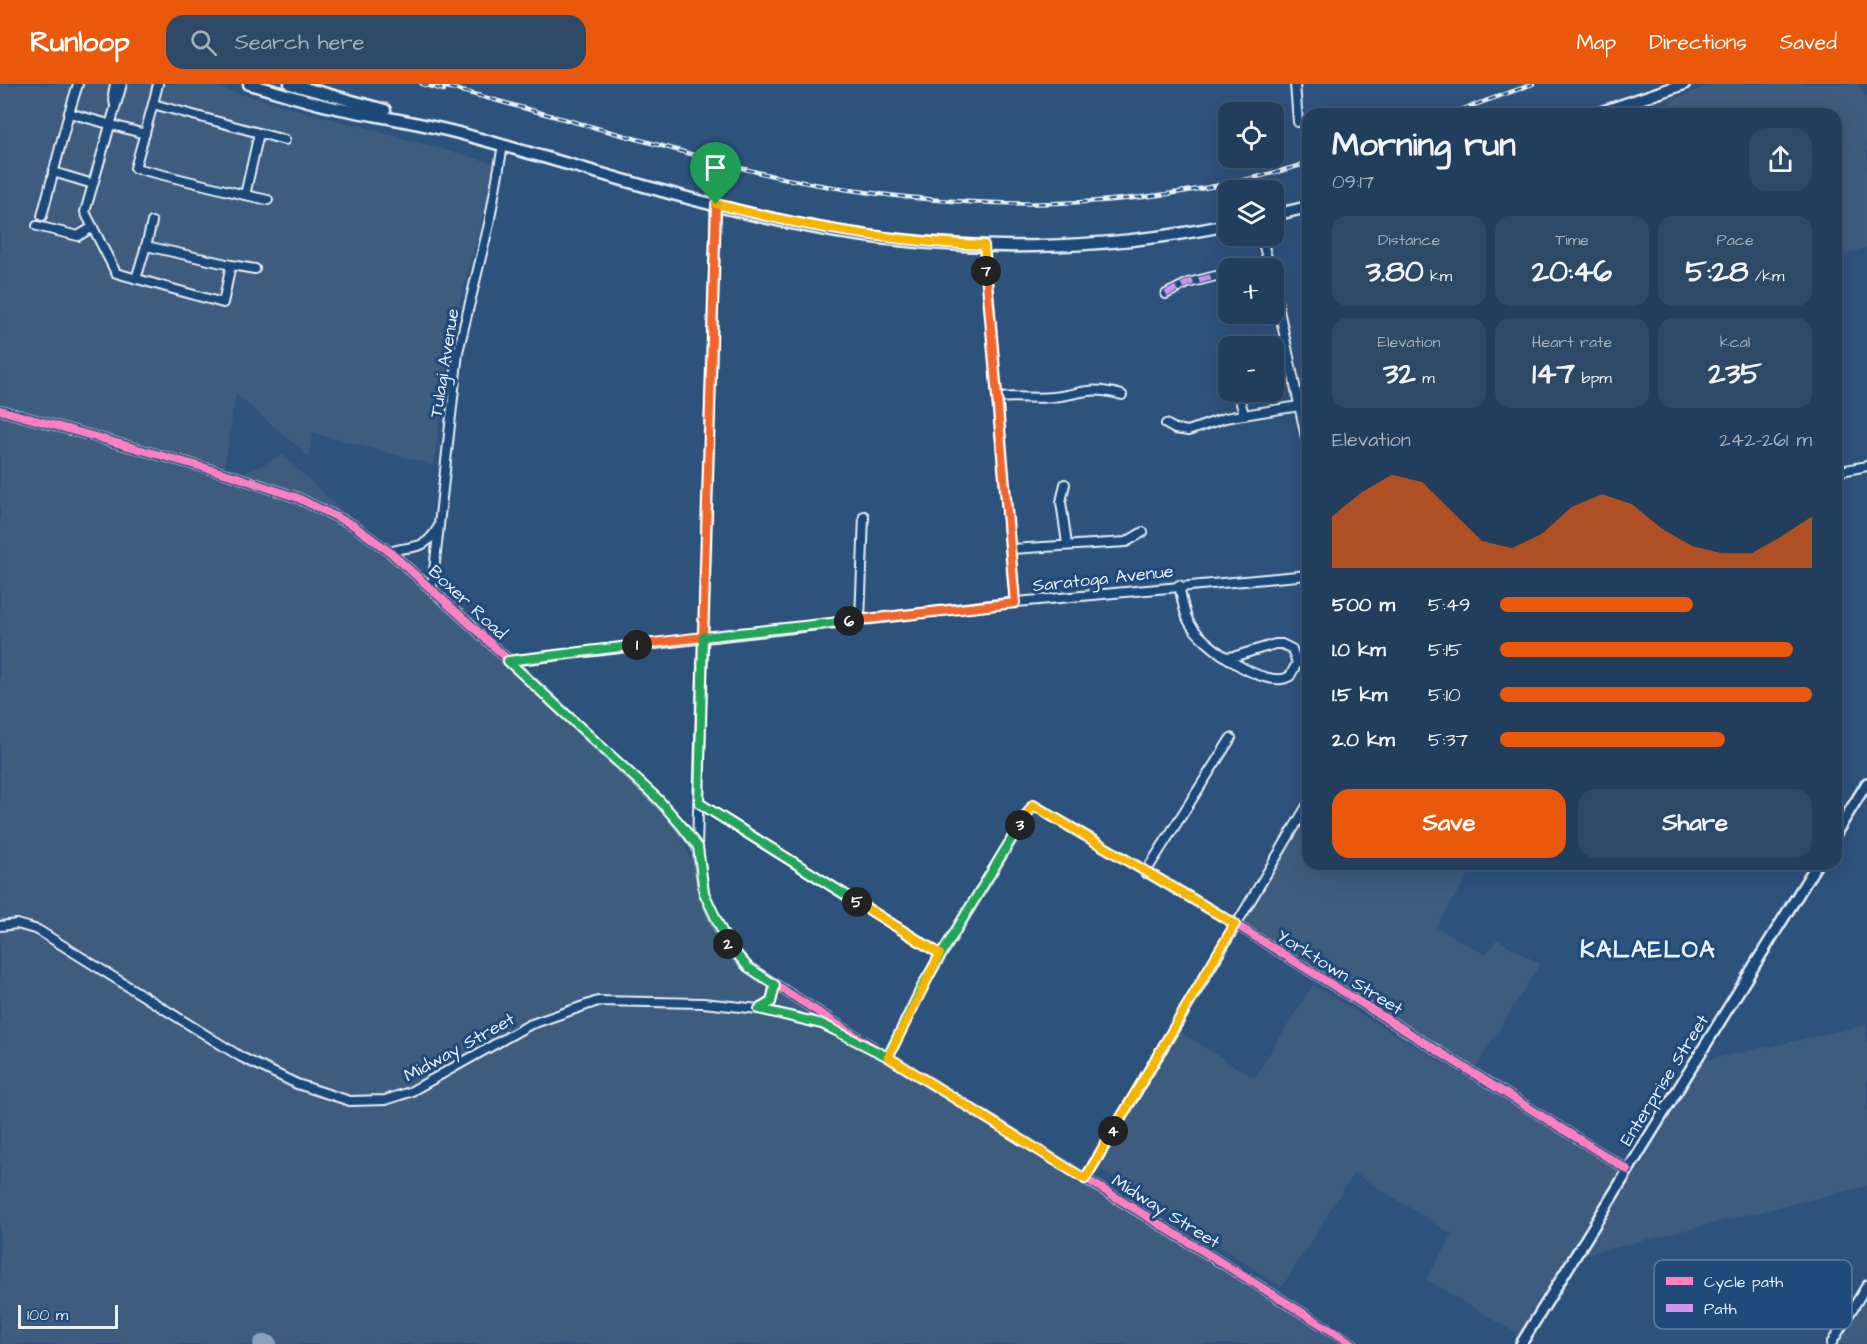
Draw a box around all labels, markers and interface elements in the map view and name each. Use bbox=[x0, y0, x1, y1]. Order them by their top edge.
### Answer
search box bbox=[166, 15, 586, 69]
text: Runloop bbox=[30, 23, 130, 62]
icon: search bbox=[187, 26, 220, 59]
text: Search here bbox=[235, 27, 365, 58]
text: Map bbox=[1576, 28, 1616, 57]
text: Directions bbox=[1649, 28, 1747, 57]
text: Saved bbox=[1780, 28, 1837, 57]
map controls bbox=[1218, 102, 1284, 402]
button: locate bbox=[1218, 102, 1284, 168]
text: Morning run bbox=[1332, 122, 1516, 168]
button: share bbox=[1749, 128, 1812, 191]
pin bbox=[690, 142, 741, 204]
icon: arrive bbox=[699, 151, 732, 184]
text: 09:17 bbox=[1332, 168, 1374, 196]
button: layers bbox=[1218, 180, 1284, 246]
text: Distance bbox=[1378, 229, 1440, 251]
text: Time bbox=[1555, 229, 1589, 251]
text: Pace bbox=[1716, 229, 1754, 251]
text: 3.80 bbox=[1366, 251, 1424, 293]
text: 20:46 bbox=[1532, 251, 1612, 293]
text: 5:28 bbox=[1686, 251, 1748, 293]
pin: 7 bbox=[971, 256, 1001, 286]
button: + bbox=[1218, 258, 1284, 324]
text: 7 bbox=[981, 260, 991, 282]
text: km bbox=[1424, 265, 1452, 287]
text: /km bbox=[1748, 265, 1784, 287]
street label: Tulagi Avenue bbox=[424, 307, 466, 420]
text: Elevation bbox=[1378, 331, 1440, 353]
text: Heart rate bbox=[1532, 331, 1612, 353]
text: kcal bbox=[1720, 331, 1750, 353]
button: − bbox=[1218, 336, 1284, 402]
text: 32 bbox=[1383, 353, 1416, 395]
text: 147 bbox=[1532, 353, 1575, 395]
text: 235 bbox=[1708, 353, 1762, 395]
text: m bbox=[1416, 367, 1435, 389]
text: bpm bbox=[1575, 367, 1612, 389]
text: Elevation bbox=[1332, 426, 1411, 454]
text: 242–261 m bbox=[1719, 426, 1812, 454]
street label: Boxer Road bbox=[423, 559, 513, 645]
street label: Saratoga Avenue bbox=[1031, 559, 1175, 599]
text: 500 m bbox=[1332, 591, 1395, 619]
text: 5:49 bbox=[1428, 591, 1471, 619]
pin: 6 bbox=[834, 606, 864, 636]
text: 6 bbox=[844, 610, 854, 632]
pin: 1 bbox=[622, 630, 652, 660]
text: 1 bbox=[636, 634, 638, 656]
text: 1.0 km bbox=[1332, 636, 1386, 664]
text: 5:15 bbox=[1428, 636, 1462, 664]
text: 1.5 km bbox=[1332, 681, 1387, 709]
text: 5:10 bbox=[1428, 681, 1461, 709]
text: 2.0 km bbox=[1332, 726, 1395, 754]
text: 5:37 bbox=[1428, 726, 1468, 754]
button: Save bbox=[1332, 789, 1566, 858]
button: Share bbox=[1578, 789, 1812, 858]
pin: 3 bbox=[1005, 810, 1035, 840]
text: 3 bbox=[1016, 814, 1024, 836]
pin: 5 bbox=[842, 887, 872, 917]
text: 5 bbox=[851, 891, 863, 913]
street label: Yorktown Street bbox=[1272, 924, 1408, 1022]
pin: 2 bbox=[713, 929, 743, 959]
text: 2 bbox=[723, 933, 733, 955]
district label: KALAELOA bbox=[1580, 933, 1716, 967]
street label: Midway Street bbox=[399, 1006, 520, 1089]
street label: Enterprise Street bbox=[1614, 1009, 1715, 1151]
pin: 4 bbox=[1098, 1116, 1128, 1146]
text: 4 bbox=[1108, 1120, 1118, 1142]
street label: Midway Street bbox=[1106, 1168, 1225, 1256]
legend bbox=[1654, 1260, 1852, 1329]
text: Cycle path bbox=[1704, 1271, 1783, 1294]
text: Path bbox=[1704, 1298, 1737, 1320]
scale bar bbox=[18, 1302, 118, 1330]
text: 100 m bbox=[27, 1304, 68, 1326]

